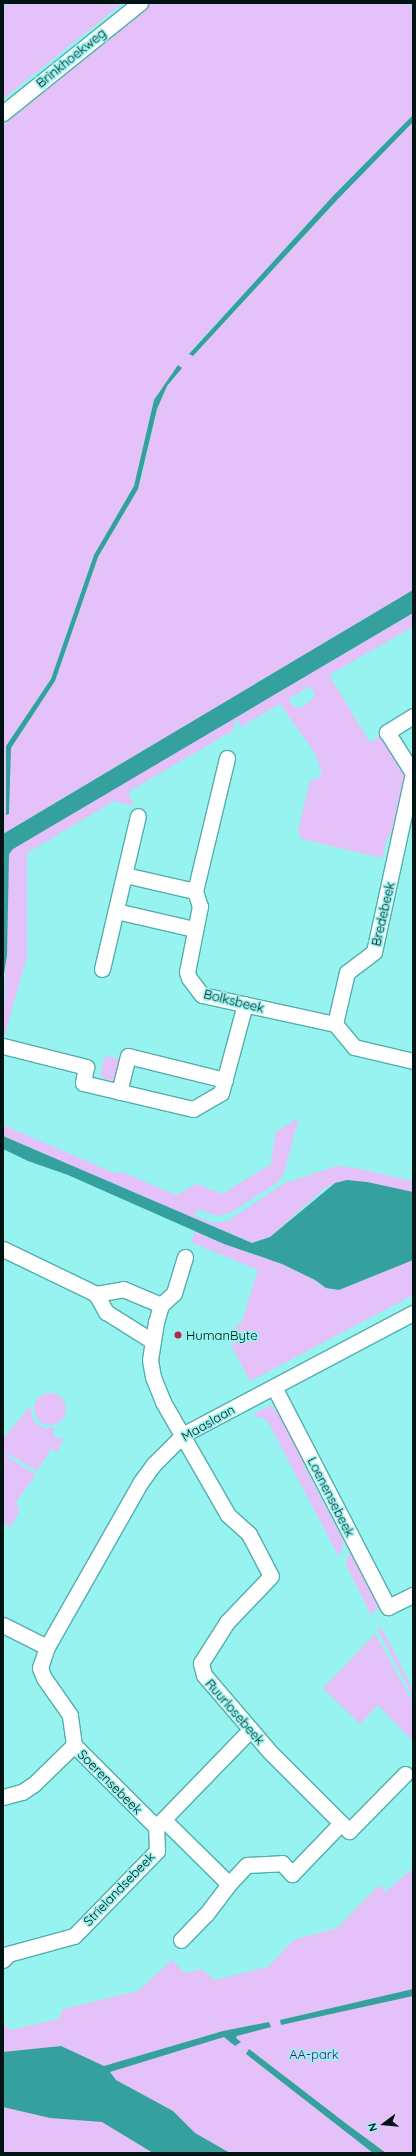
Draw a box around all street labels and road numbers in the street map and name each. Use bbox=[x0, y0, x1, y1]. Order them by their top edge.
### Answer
street label: Brinkhoekweg bbox=[33, 25, 109, 91]
street label: Bredebeek bbox=[368, 880, 398, 948]
street label: Bolksbeek bbox=[202, 986, 266, 1016]
street label: Maaslaan bbox=[178, 1401, 238, 1445]
street label: Loenensebeek bbox=[304, 1454, 358, 1540]
street label: Ruurlosebeek bbox=[202, 1676, 268, 1748]
street label: Soerensebeek bbox=[74, 1746, 146, 1818]
street label: Strielandsebeek bbox=[80, 1849, 158, 1929]

